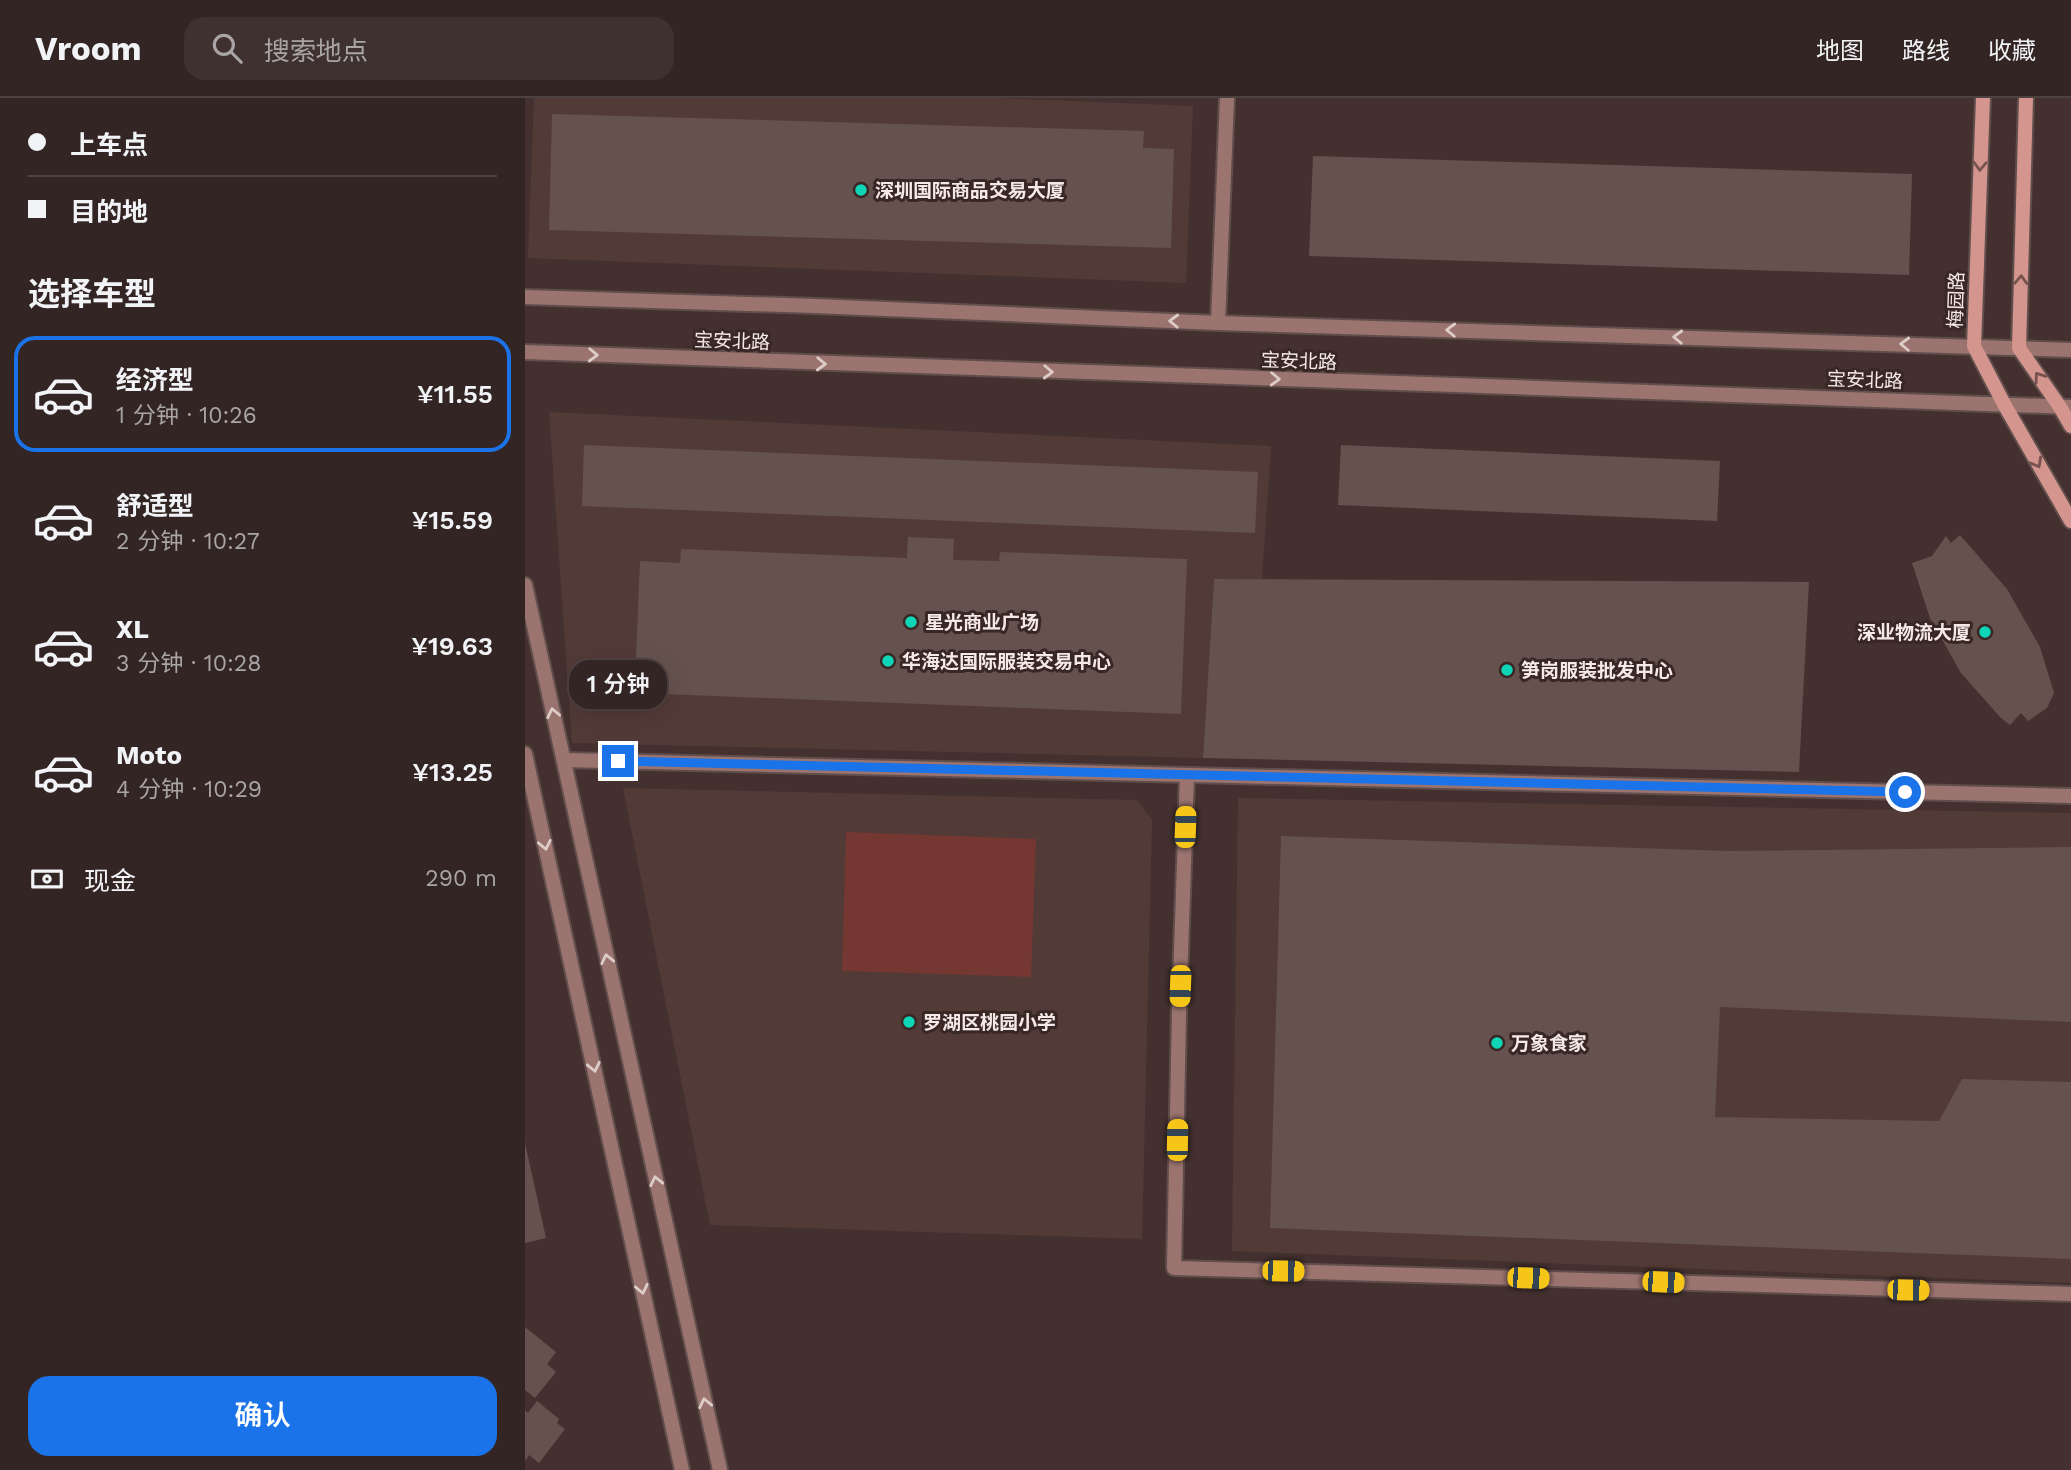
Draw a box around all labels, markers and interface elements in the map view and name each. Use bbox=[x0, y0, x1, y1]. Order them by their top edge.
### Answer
search box bbox=[184, 17, 674, 80]
text: Vroom bbox=[35, 29, 142, 68]
icon: search bbox=[208, 29, 246, 67]
text: 搜索地点 bbox=[264, 36, 368, 66]
text: 地图 bbox=[1816, 37, 1864, 65]
text: 路线 bbox=[1902, 37, 1950, 65]
text: 收藏 bbox=[1988, 37, 2036, 65]
text: 上车点 bbox=[70, 130, 148, 160]
one-way arrow bbox=[1973, 161, 1988, 172]
place label: 深圳国际商品交易大厦 bbox=[875, 179, 1065, 202]
marker: 深圳国际商品交易大厦 bbox=[853, 182, 869, 198]
text: 目的地 bbox=[70, 197, 148, 227]
street label: 梅园路 bbox=[1944, 271, 1968, 329]
one-way arrow bbox=[2013, 274, 2028, 285]
text: 选择车型 bbox=[28, 275, 156, 313]
one-way arrow bbox=[1169, 314, 1180, 329]
one-way arrow bbox=[1445, 323, 1456, 338]
street label: 宝安北路 bbox=[694, 328, 770, 354]
one-way arrow bbox=[1672, 330, 1683, 345]
one-way arrow bbox=[1900, 337, 1911, 352]
one-way arrow bbox=[588, 347, 599, 363]
street label: 宝安北路 bbox=[1261, 348, 1337, 374]
one-way arrow bbox=[815, 356, 826, 371]
icon: car bbox=[32, 363, 95, 426]
one-way arrow bbox=[1043, 364, 1054, 379]
text: 经济型 bbox=[116, 365, 194, 395]
street label: 宝安北路 bbox=[1827, 367, 1903, 393]
one-way arrow bbox=[1270, 372, 1281, 387]
one-way arrow bbox=[2035, 372, 2047, 385]
text: ¥11.55 bbox=[417, 379, 493, 409]
text: 1 分钟 · 10:26 bbox=[116, 402, 257, 429]
one-way arrow bbox=[2029, 456, 2042, 468]
icon: car bbox=[32, 489, 95, 552]
text: 舒适型 bbox=[116, 491, 194, 521]
text: ¥15.59 bbox=[412, 505, 493, 535]
text: 2 分钟 · 10:27 bbox=[116, 528, 260, 555]
place label: 星光商业广场 bbox=[925, 611, 1039, 634]
text: XL bbox=[116, 614, 149, 644]
marker: 星光商业广场 bbox=[903, 614, 919, 630]
icon: car bbox=[32, 615, 95, 678]
place label: 深业物流大厦 bbox=[1857, 621, 1971, 644]
marker: 深业物流大厦 bbox=[1977, 624, 1993, 640]
text: ¥19.63 bbox=[411, 631, 493, 661]
text: 3 分钟 · 10:28 bbox=[116, 650, 261, 677]
place label: 华海达国际服装交易中心 bbox=[902, 650, 1111, 673]
marker: 华海达国际服装交易中心 bbox=[880, 653, 896, 669]
place label: 笋岗服装批发中心 bbox=[1521, 659, 1673, 682]
callout: 1 分钟 bbox=[569, 660, 667, 708]
marker: 笋岗服装批发中心 bbox=[1499, 662, 1515, 678]
text: 1 分钟 bbox=[587, 671, 649, 698]
one-way arrow bbox=[547, 707, 562, 719]
text: Moto bbox=[116, 740, 182, 770]
icon: car bbox=[32, 741, 95, 804]
route end bbox=[602, 745, 634, 777]
text: ¥13.25 bbox=[412, 757, 493, 787]
text: 4 分钟 · 10:29 bbox=[116, 776, 262, 803]
route start bbox=[1889, 776, 1921, 808]
car bbox=[1174, 806, 1197, 848]
one-way arrow bbox=[536, 839, 551, 851]
icon: cash bbox=[28, 860, 66, 898]
text: 290 m bbox=[425, 865, 497, 892]
text: 现金 bbox=[84, 866, 136, 896]
one-way arrow bbox=[601, 953, 616, 965]
car bbox=[1169, 965, 1192, 1007]
place label: 罗湖区桃园小学 bbox=[923, 1011, 1056, 1034]
marker: 罗湖区桃园小学 bbox=[901, 1014, 917, 1030]
place label: 万象食家 bbox=[1511, 1032, 1587, 1055]
marker: 万象食家 bbox=[1489, 1035, 1505, 1051]
one-way arrow bbox=[585, 1061, 600, 1073]
car bbox=[1167, 1119, 1188, 1161]
one-way arrow bbox=[650, 1175, 665, 1187]
car bbox=[1262, 1260, 1305, 1282]
car bbox=[1507, 1267, 1550, 1289]
car bbox=[1642, 1271, 1685, 1293]
car bbox=[1887, 1279, 1930, 1301]
one-way arrow bbox=[634, 1283, 649, 1295]
button: 确认 bbox=[28, 1376, 497, 1456]
one-way arrow bbox=[699, 1397, 714, 1409]

